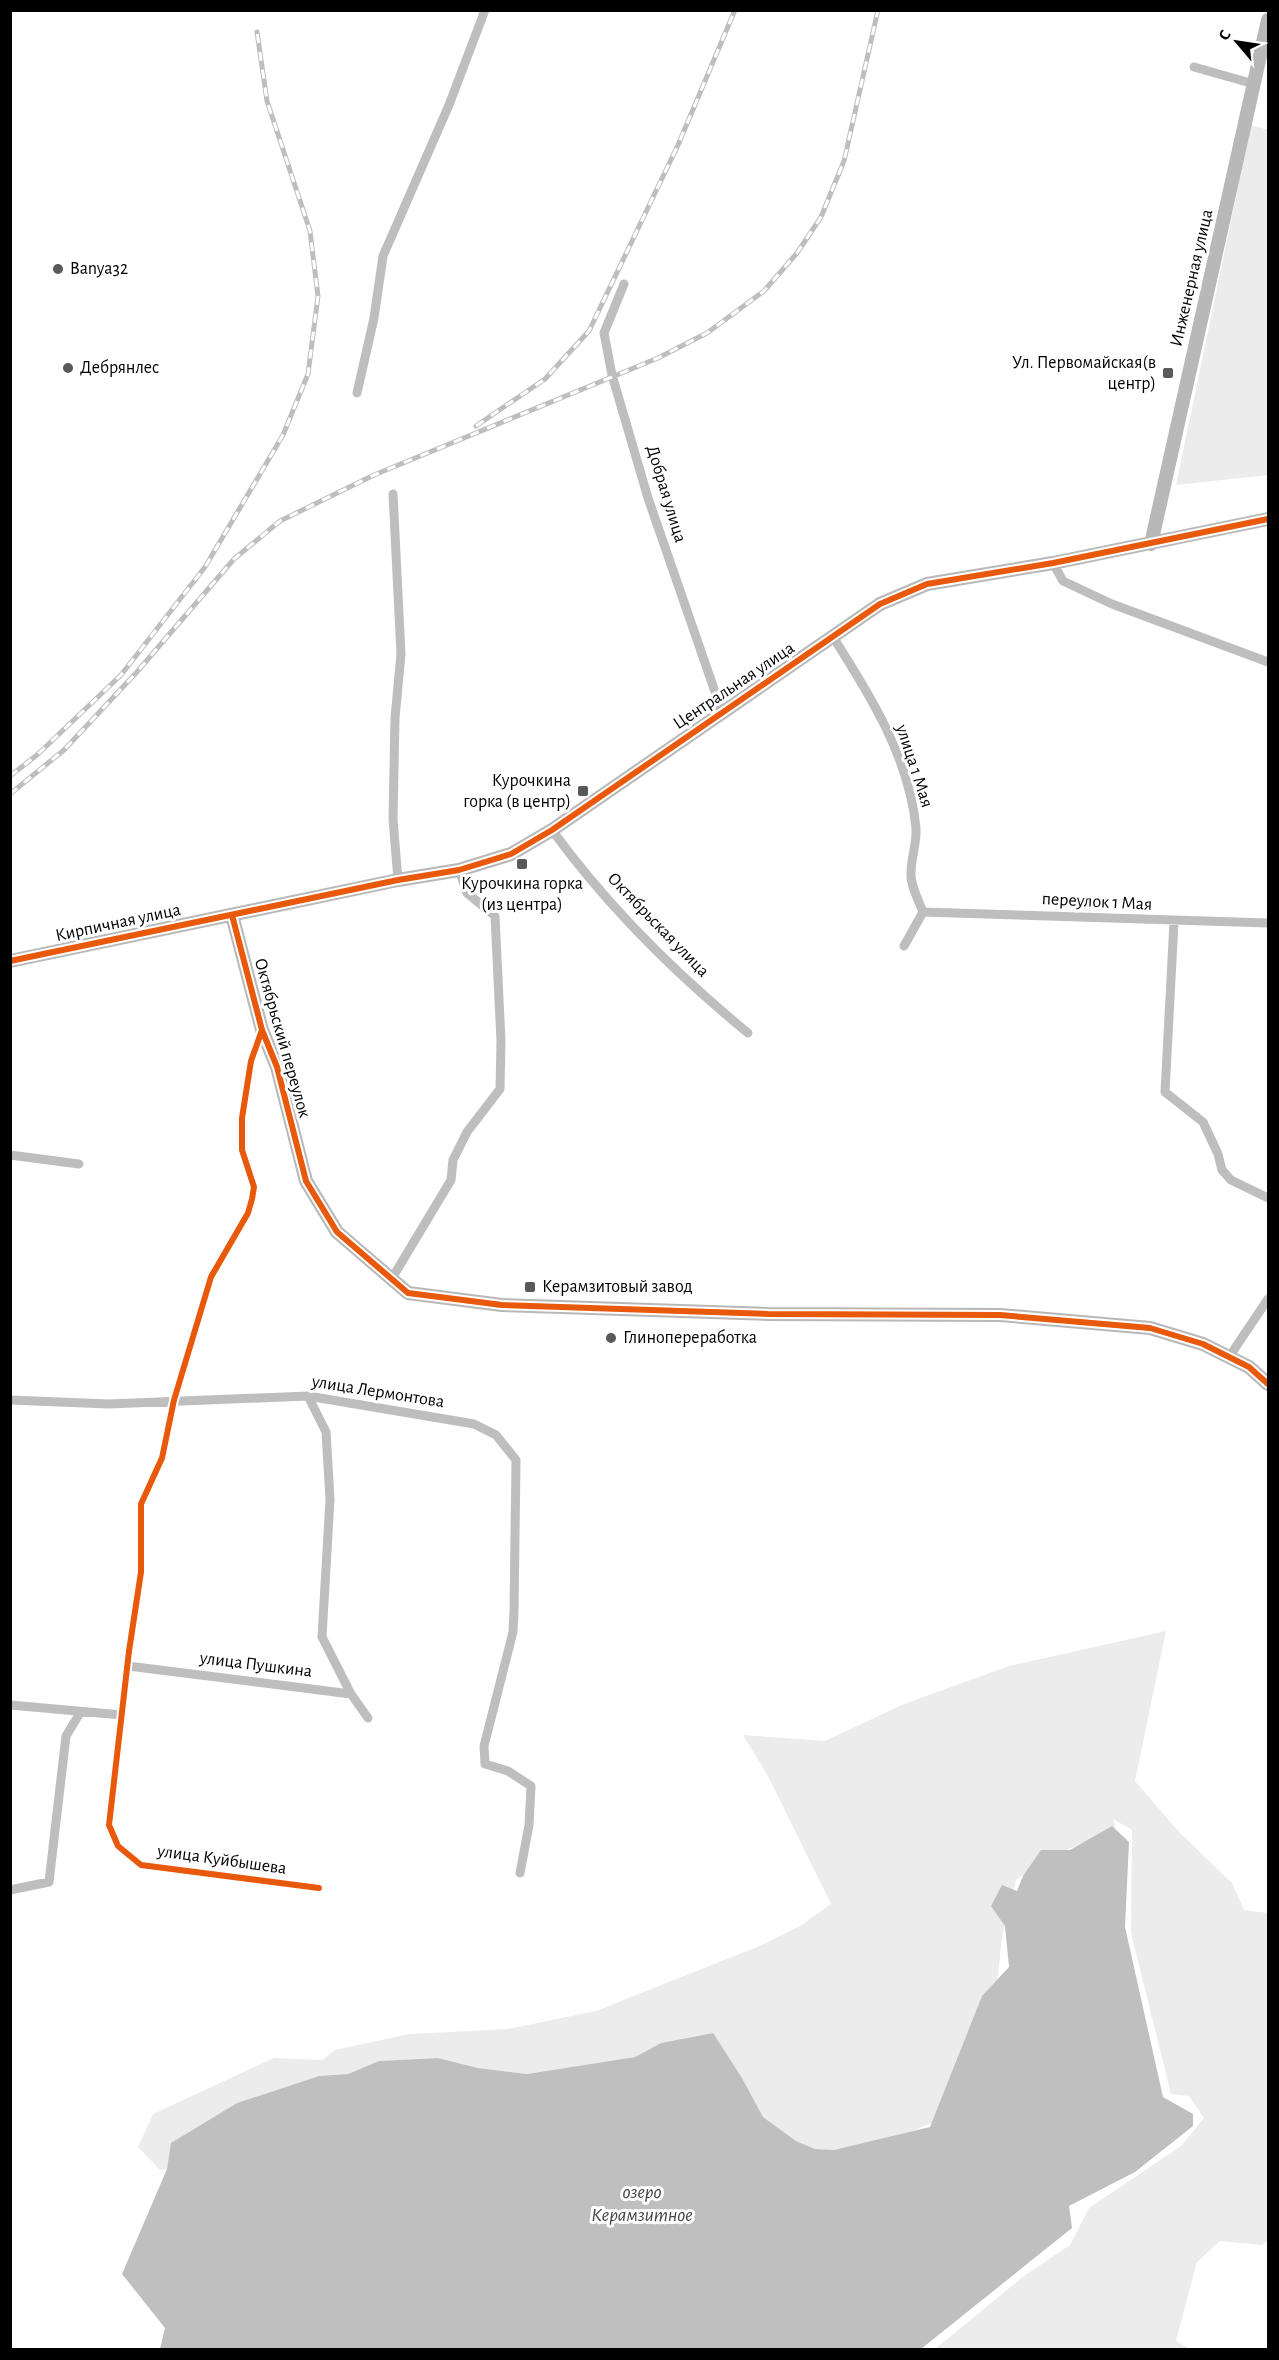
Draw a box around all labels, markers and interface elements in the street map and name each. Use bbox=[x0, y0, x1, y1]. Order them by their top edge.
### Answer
north arrow bbox=[1207, 12, 1267, 72]
text: С bbox=[1216, 27, 1234, 43]
street label: Инженерная улица bbox=[1167, 208, 1217, 348]
place label: Banya32 bbox=[70, 260, 128, 278]
marker: Banya32 bbox=[51, 262, 65, 276]
place label: Ул. Первомайская(в центр) bbox=[1012, 354, 1156, 393]
place label: Дебрянлес bbox=[80, 358, 159, 377]
marker: Дебрянлес bbox=[61, 361, 75, 375]
marker: Ул. Первомайская(в центр) bbox=[1161, 366, 1175, 380]
street label: Добрая улица bbox=[643, 443, 690, 545]
street label: Центральная улица bbox=[670, 639, 798, 733]
street label: улица 1 Мая bbox=[892, 721, 936, 810]
place label: Курочкина горка (в центр) bbox=[463, 772, 571, 811]
marker: Курочкина горка (в центр) bbox=[576, 784, 590, 798]
marker: Курочкина горка (из центра) bbox=[515, 857, 529, 871]
street label: Октябрьская улица bbox=[604, 869, 713, 981]
place label: Курочкина горка (из центра) bbox=[461, 875, 583, 914]
street label: переулок 1 Мая bbox=[1041, 890, 1153, 914]
street label: Кирпичная улица bbox=[54, 901, 182, 945]
street label: Октябрьский переулок bbox=[251, 956, 315, 1121]
place label: Керамзитовый завод bbox=[542, 1278, 693, 1296]
marker: Керамзитовый завод bbox=[523, 1280, 537, 1294]
place label: Глинопереработка bbox=[623, 1328, 757, 1347]
marker: Глинопереработка bbox=[604, 1331, 618, 1345]
street label: улица Лермонтова bbox=[310, 1372, 445, 1411]
street label: улица Пушкина bbox=[198, 1649, 313, 1681]
street label: улица Куйбышева bbox=[155, 1841, 288, 1878]
water label: озеро Керамзитное bbox=[591, 2182, 693, 2225]

